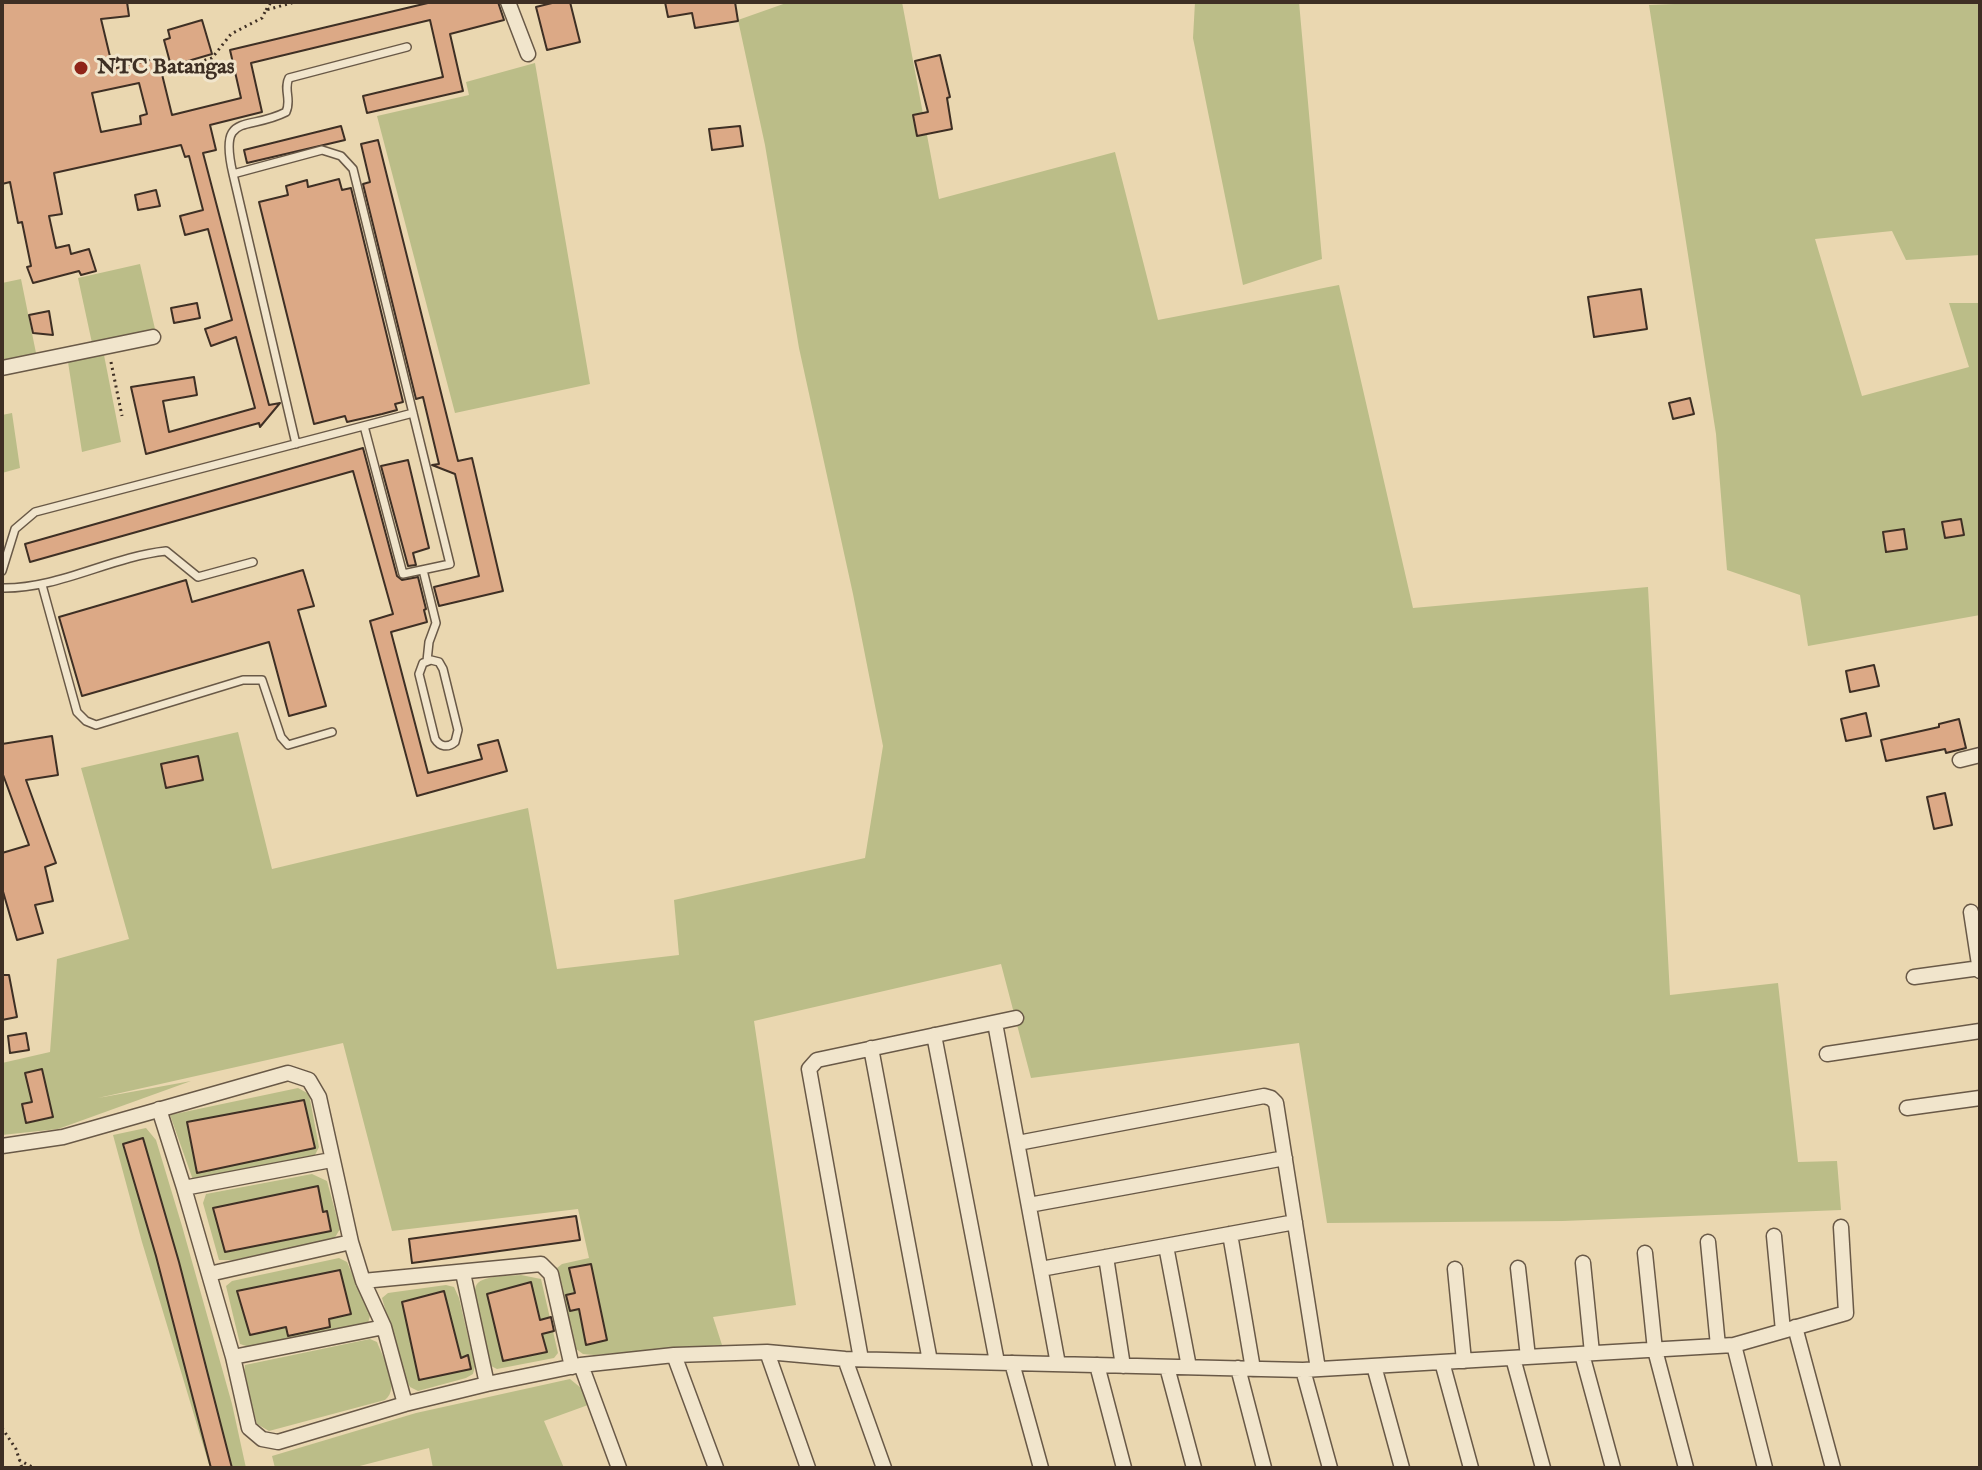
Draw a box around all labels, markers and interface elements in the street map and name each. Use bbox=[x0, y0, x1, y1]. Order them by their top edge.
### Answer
place label: NTC Batangas bbox=[97, 55, 235, 81]
marker: NTC Batangas bbox=[72, 59, 90, 77]

